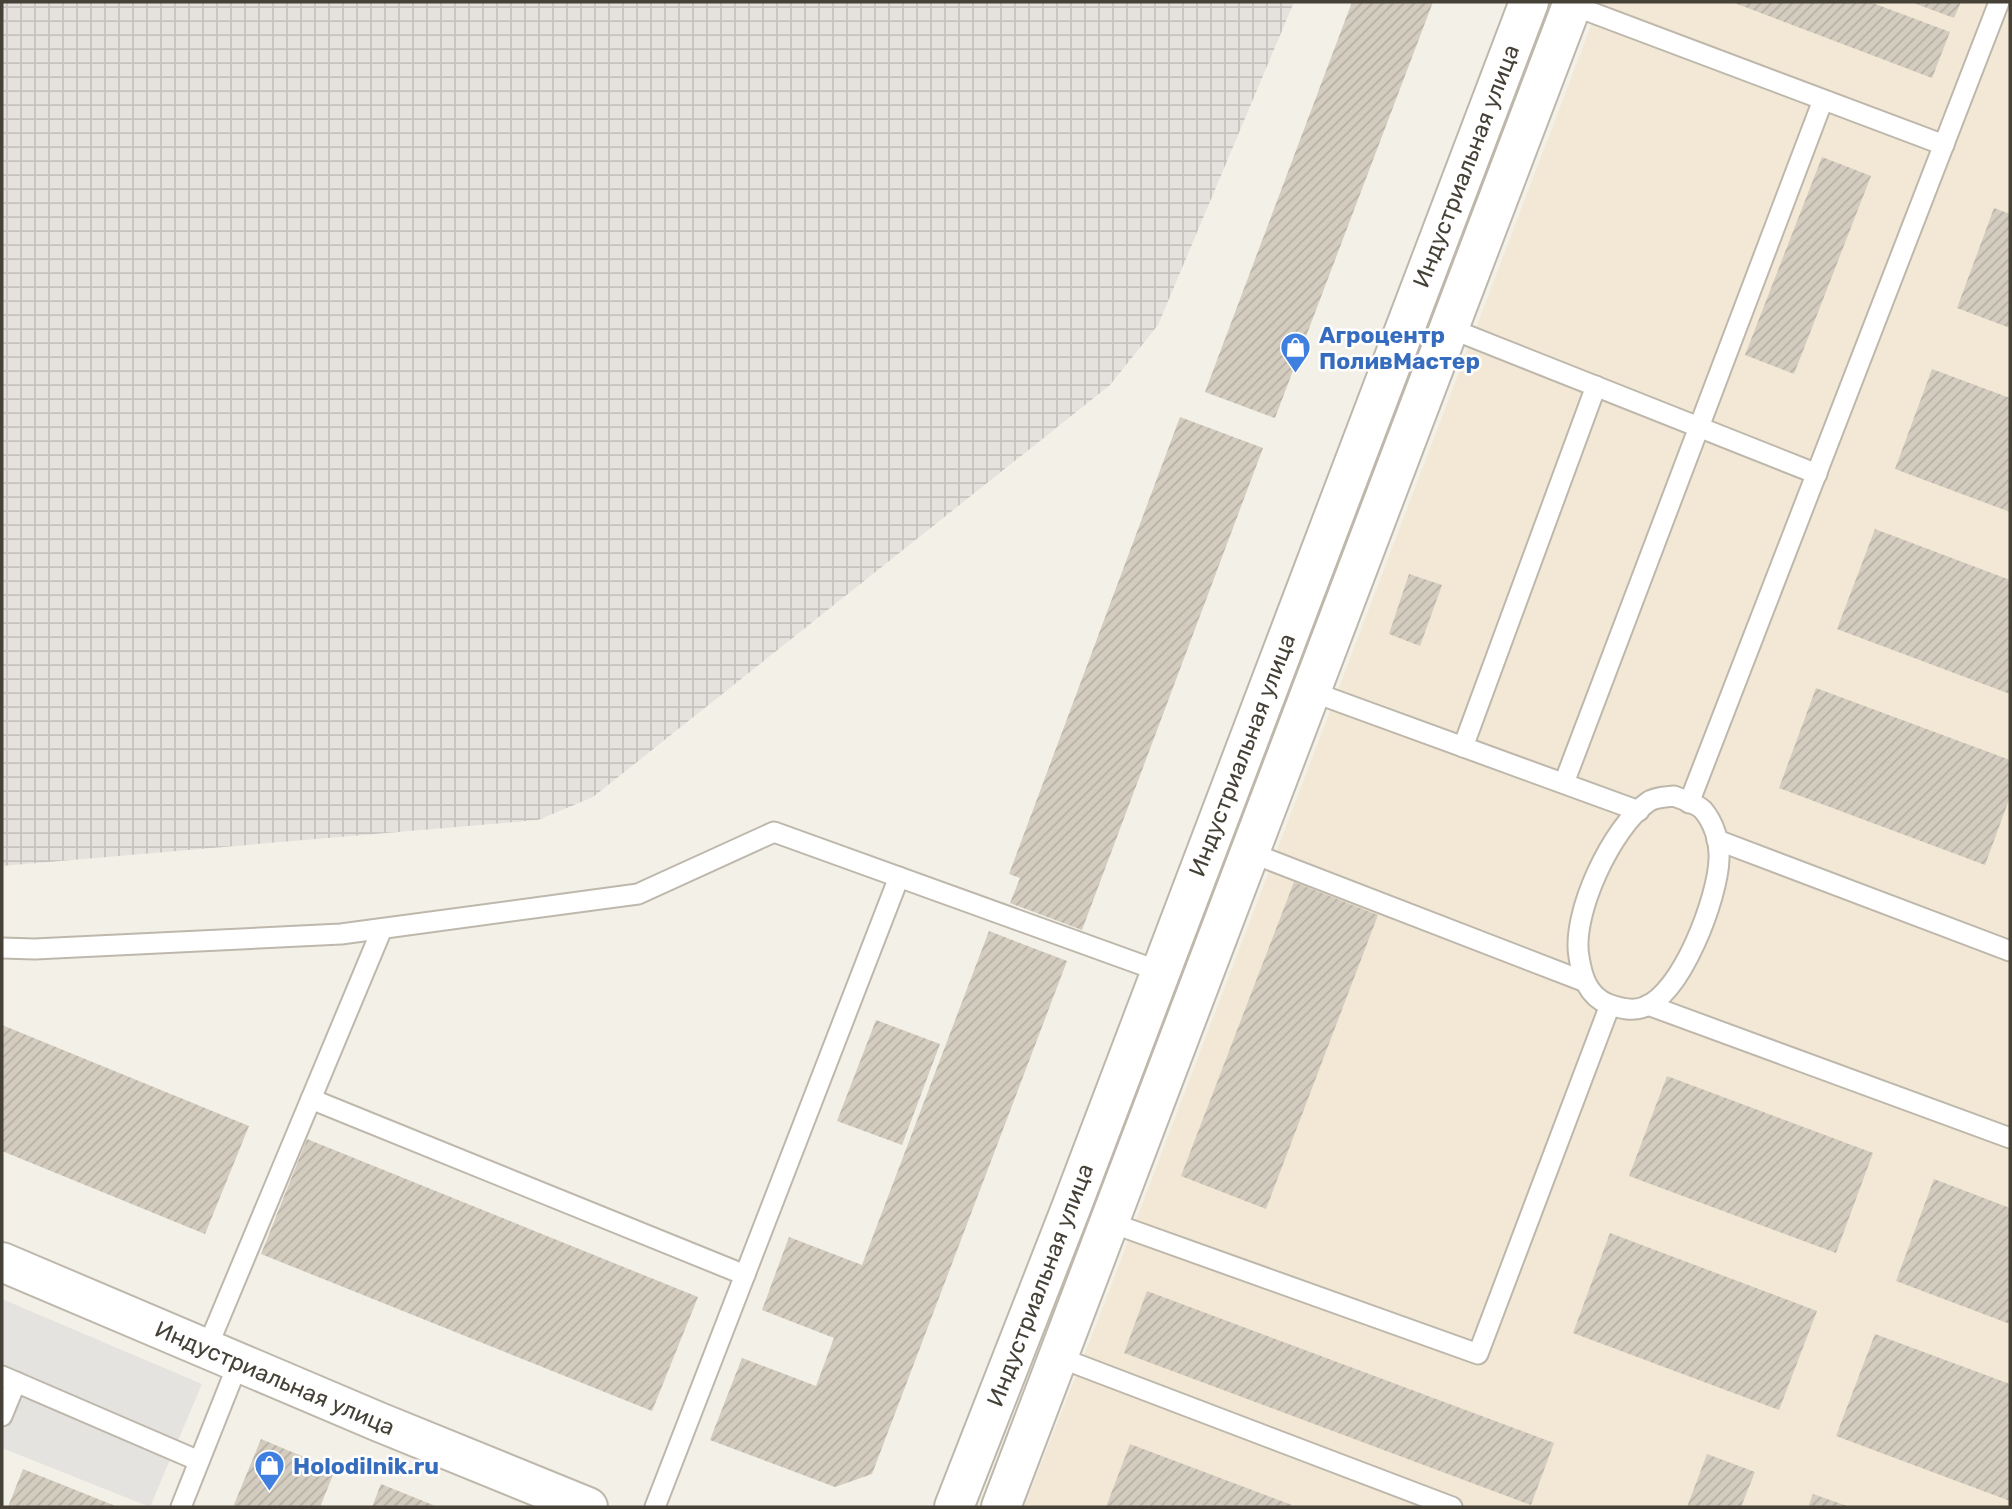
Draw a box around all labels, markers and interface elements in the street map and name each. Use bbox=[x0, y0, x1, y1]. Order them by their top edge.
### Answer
street label: Индустриальная улица bbox=[1407, 41, 1525, 291]
place label: Агроцентр ПоливМастер bbox=[1319, 321, 1480, 375]
shop icon: Агроцентр ПоливМастер bbox=[1279, 331, 1313, 375]
street label: Индустриальная улица bbox=[1183, 630, 1301, 880]
street label: Индустриальная улица bbox=[981, 1160, 1099, 1410]
street label: Индустриальная улица bbox=[151, 1315, 399, 1441]
shop icon: Holodilnik.ru bbox=[253, 1449, 287, 1493]
place label: Holodilnik.ru bbox=[293, 1452, 439, 1480]

